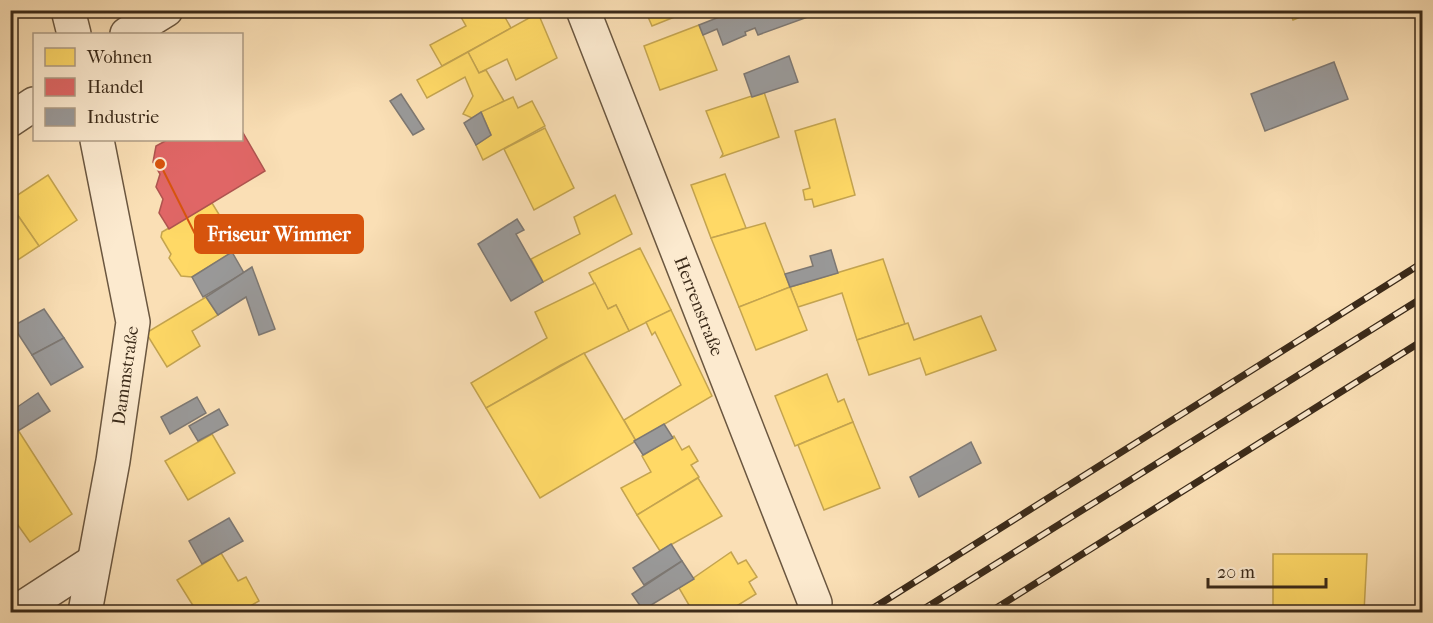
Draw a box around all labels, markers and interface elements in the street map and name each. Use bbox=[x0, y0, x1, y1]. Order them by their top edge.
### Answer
legend bbox=[33, 33, 243, 141]
text: Wohnen bbox=[86, 47, 153, 68]
text: Handel bbox=[87, 77, 144, 98]
text: Industrie bbox=[87, 107, 159, 128]
callout: Friseur Wimmer bbox=[195, 215, 363, 253]
text: Friseur Wimmer bbox=[206, 223, 351, 246]
street label: Herrenstraße bbox=[669, 253, 727, 359]
street label: Dammstraße bbox=[108, 325, 143, 426]
scale bar bbox=[1208, 551, 1326, 589]
text: 20 m bbox=[1217, 562, 1255, 583]

